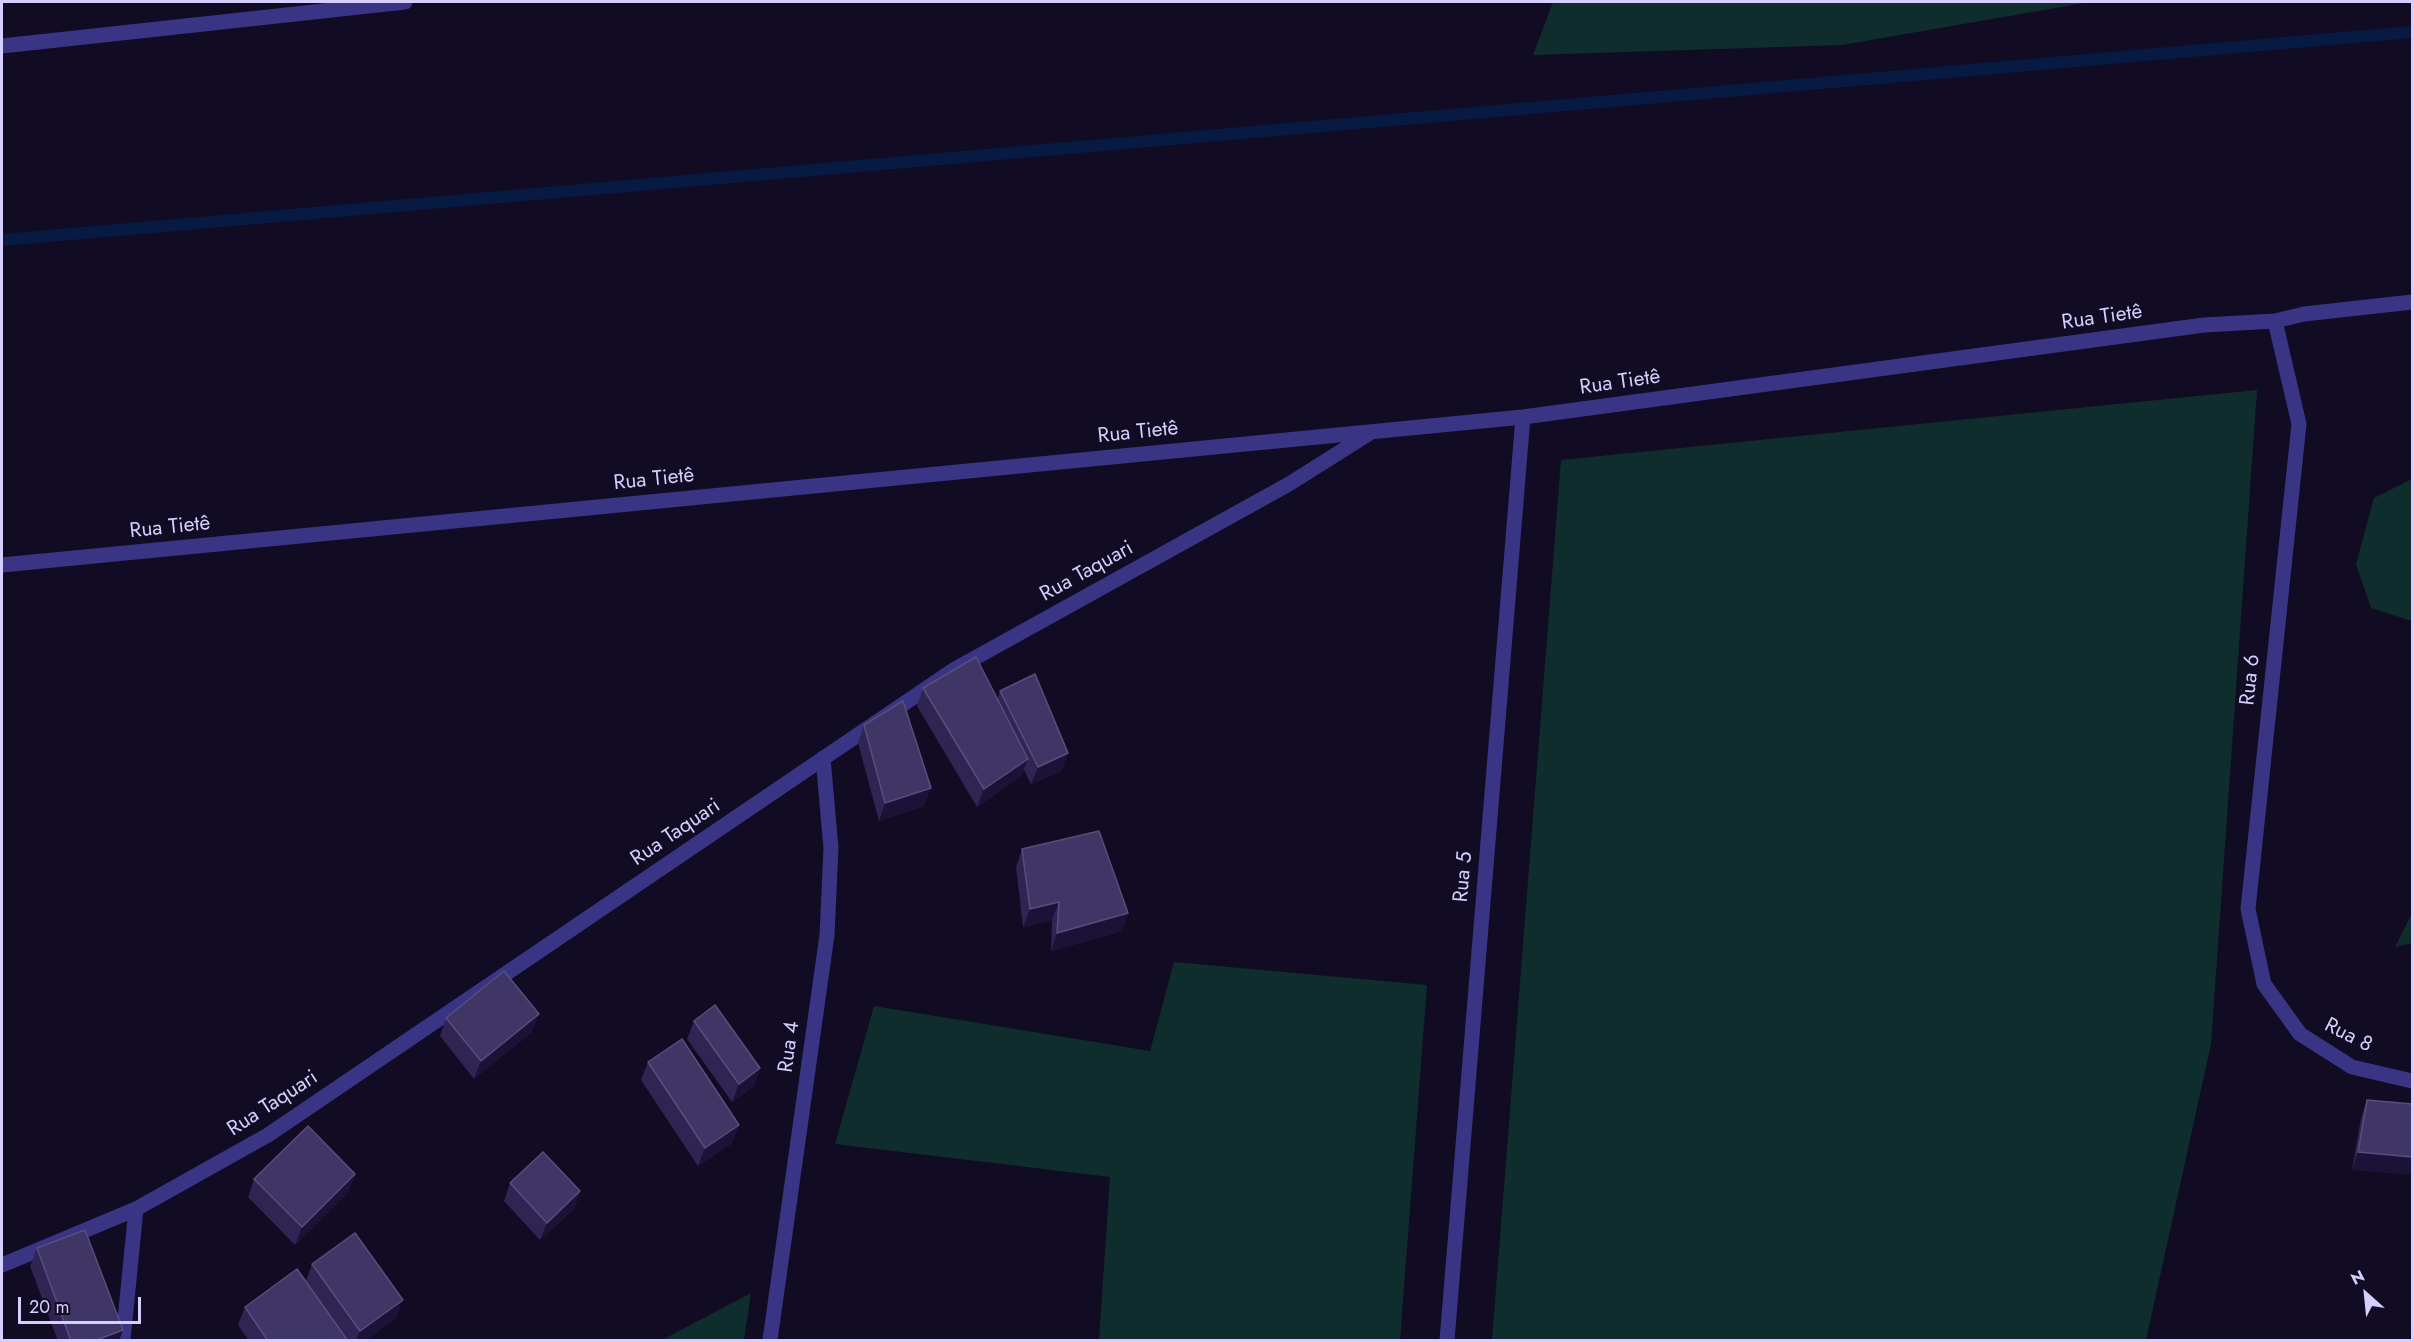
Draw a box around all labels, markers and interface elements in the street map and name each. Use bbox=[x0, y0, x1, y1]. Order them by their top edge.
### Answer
street label: Rua Tietê bbox=[2060, 300, 2144, 336]
street label: Rua Tietê bbox=[1578, 365, 1662, 401]
street label: Rua Tietê bbox=[1096, 416, 1180, 450]
street label: Rua Tietê bbox=[612, 463, 696, 497]
street label: Rua Tietê bbox=[128, 511, 212, 545]
street label: Rua Taquari bbox=[1036, 536, 1138, 608]
street label: Rua 6 bbox=[2236, 653, 2266, 707]
street label: Rua Taquari bbox=[626, 794, 726, 872]
street label: Rua 5 bbox=[1449, 850, 1479, 904]
street label: Rua 8 bbox=[2320, 1013, 2376, 1059]
street label: Rua 4 bbox=[774, 1020, 806, 1074]
street label: Rua Taquari bbox=[223, 1065, 323, 1143]
north arrow bbox=[2336, 1264, 2396, 1324]
text: N bbox=[2347, 1264, 2368, 1291]
scale bar bbox=[21, 1285, 144, 1323]
text: 20 m bbox=[29, 1294, 69, 1320]

